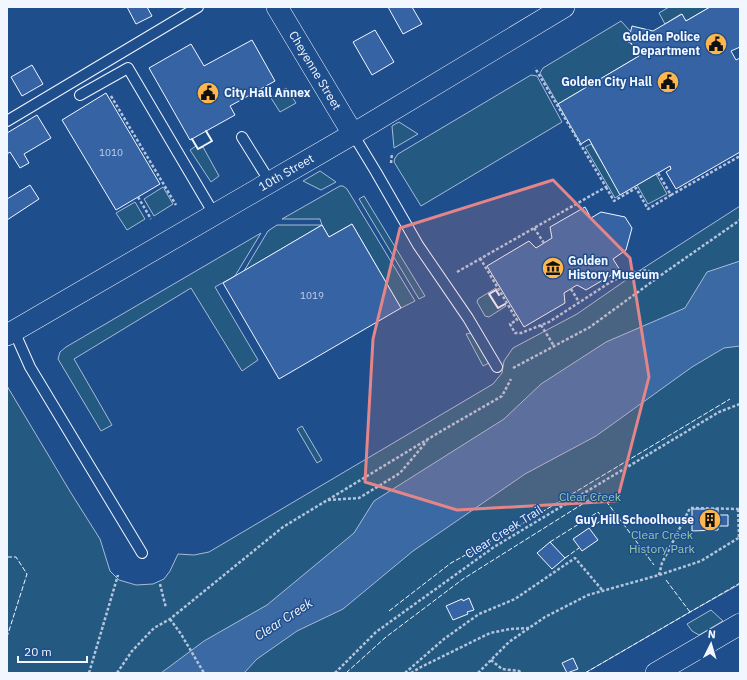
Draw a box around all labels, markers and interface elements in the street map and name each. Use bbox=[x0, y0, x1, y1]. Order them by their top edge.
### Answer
street label: Cheyenne Street bbox=[286, 28, 345, 112]
place label: Golden Police Department bbox=[623, 29, 700, 58]
public building icon: Golden Police Department bbox=[703, 31, 729, 57]
public building icon: Golden City Hall bbox=[655, 69, 681, 95]
place label: Golden City Hall bbox=[561, 74, 652, 89]
public building icon: City Hall Annex bbox=[195, 80, 221, 106]
place label: City Hall Annex bbox=[224, 85, 311, 100]
house number: 1010 bbox=[99, 146, 123, 159]
street label: 10th Street bbox=[256, 150, 316, 194]
place label: Golden History Museum bbox=[568, 253, 659, 282]
museum icon: Golden History Museum bbox=[540, 255, 566, 281]
house number: 1019 bbox=[300, 289, 324, 302]
park label: Clear Creek bbox=[559, 489, 622, 504]
street label: Clear Creek Trail bbox=[462, 502, 545, 561]
building icon: Guy Hill Schoolhouse bbox=[697, 507, 723, 533]
place label: Guy Hill Schoolhouse bbox=[575, 512, 694, 527]
park label: Clear Creek History Park bbox=[629, 527, 696, 556]
water label: Clear Creek bbox=[251, 594, 316, 644]
north arrow bbox=[691, 624, 731, 664]
text: N bbox=[707, 627, 716, 641]
scale bar bbox=[18, 638, 87, 664]
text: 20 m bbox=[24, 644, 52, 659]

